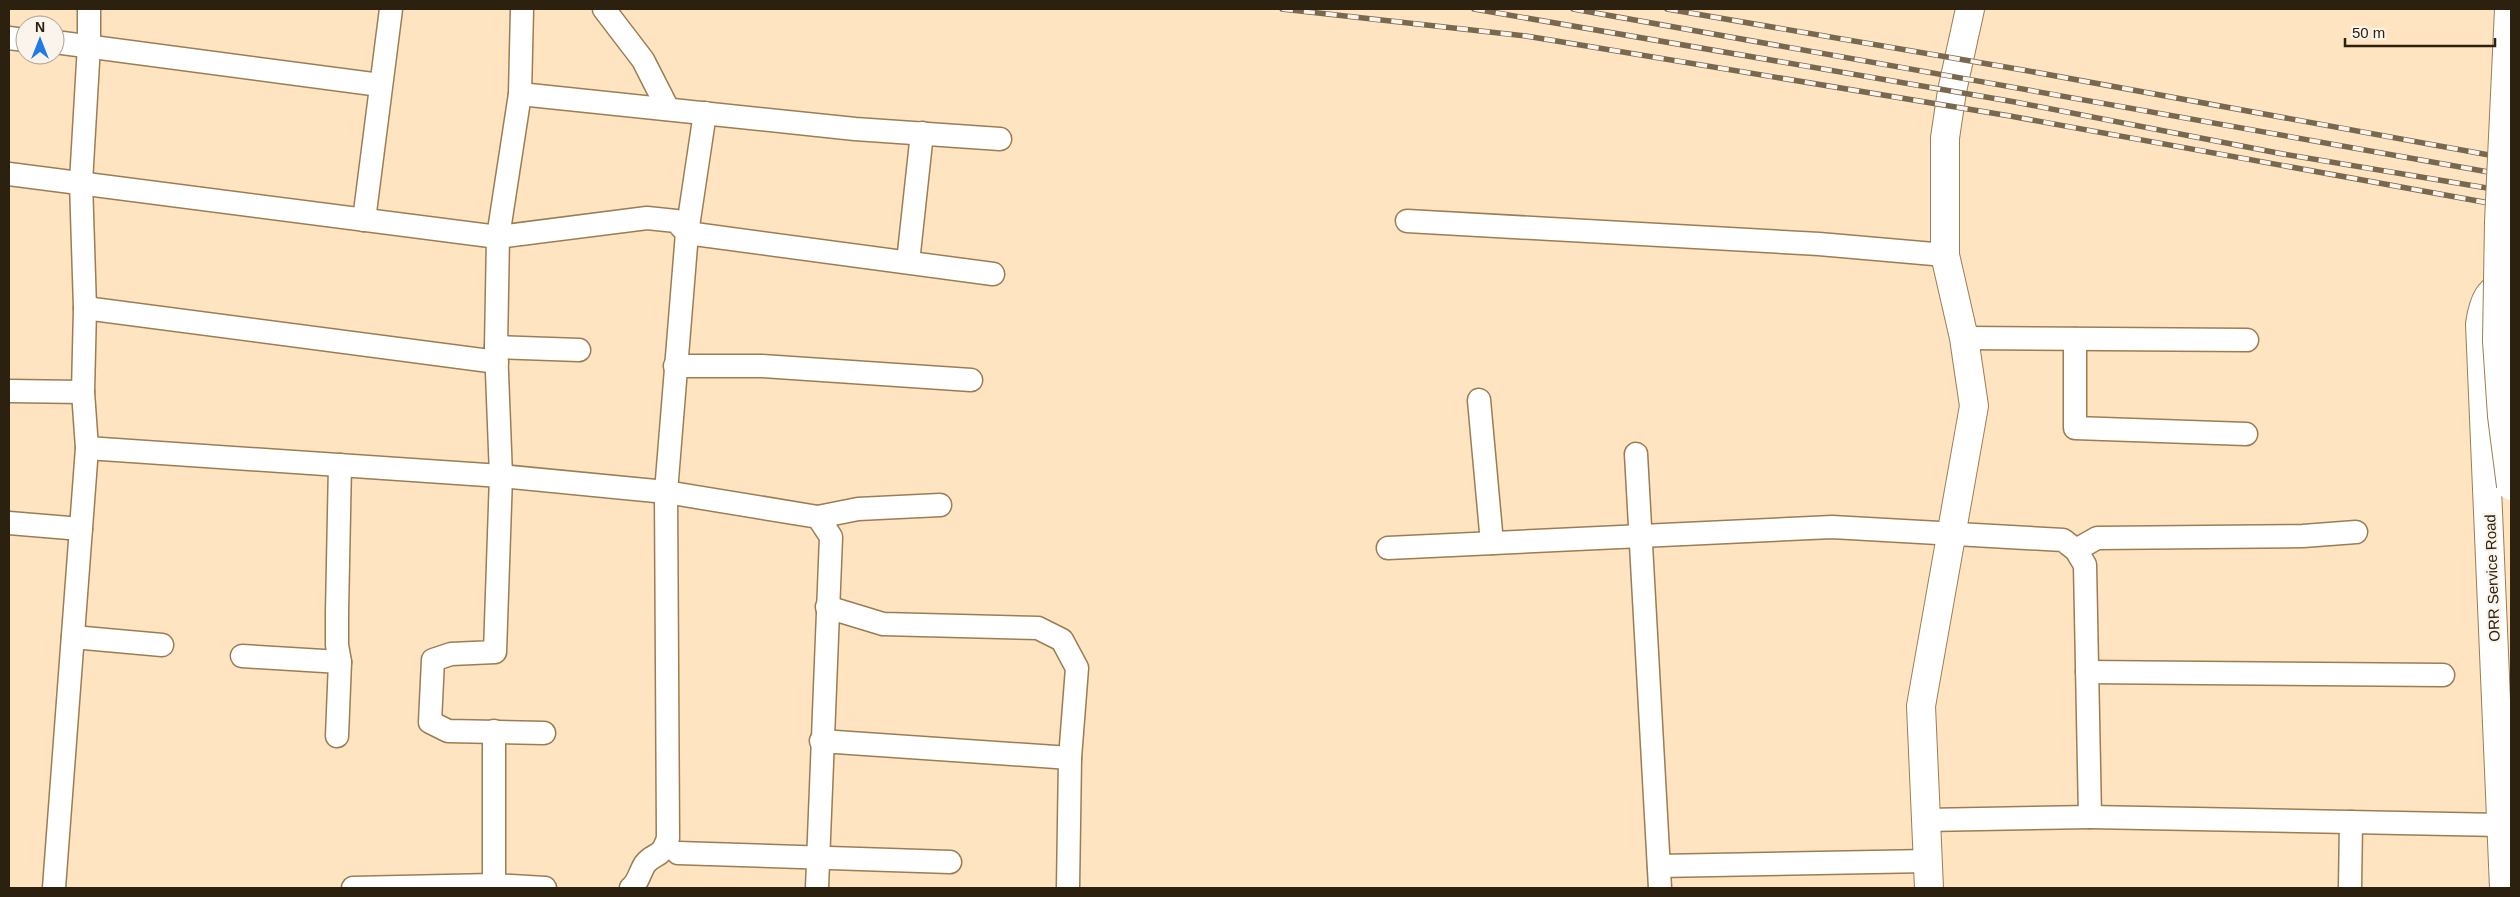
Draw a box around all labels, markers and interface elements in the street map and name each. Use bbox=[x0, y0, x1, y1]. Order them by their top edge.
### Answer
north arrow bbox=[15, 15, 65, 65]
scale bar bbox=[2345, 15, 2495, 47]
text: N bbox=[35, 19, 45, 35]
text: 50 m bbox=[2352, 24, 2385, 41]
street label: ORR Service Road bbox=[2481, 514, 2503, 642]

